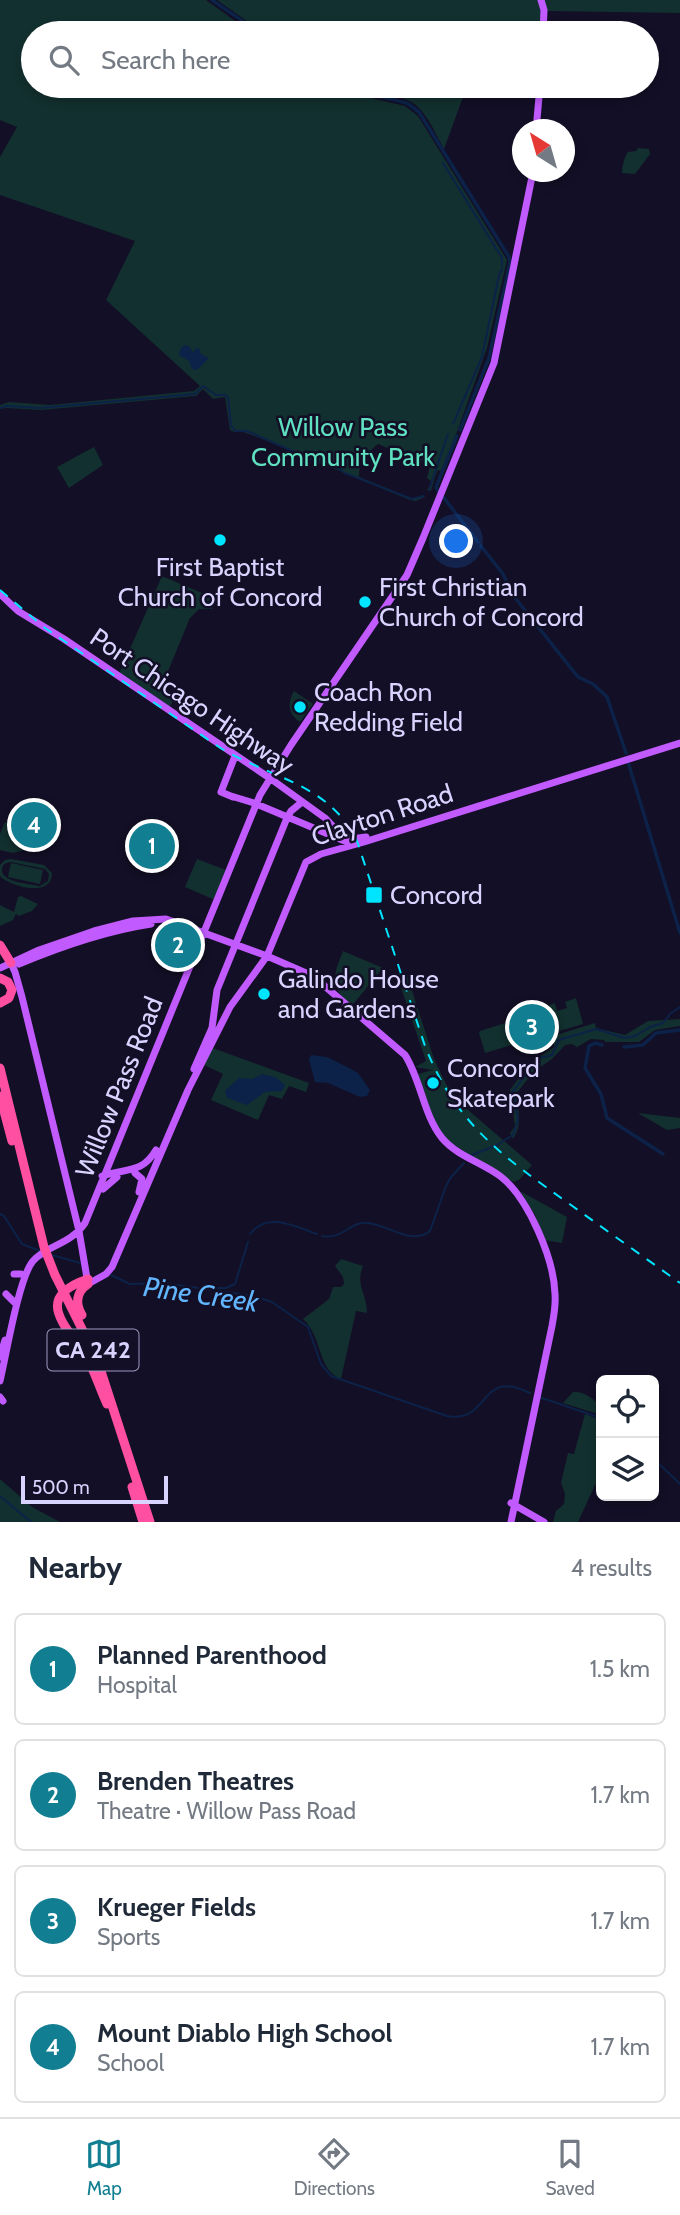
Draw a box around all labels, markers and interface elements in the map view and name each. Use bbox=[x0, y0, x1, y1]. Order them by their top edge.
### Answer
search box bbox=[21, 21, 659, 98]
icon: search bbox=[45, 41, 83, 79]
text: Search here bbox=[101, 44, 230, 76]
north arrow bbox=[512, 119, 575, 182]
park label: Willow Pass Community Park bbox=[251, 411, 435, 473]
your location bbox=[439, 524, 473, 558]
marker: First Baptist Church of Concord bbox=[212, 532, 228, 548]
place label: First Baptist Church of Concord bbox=[118, 551, 322, 613]
place label: First Christian Church of Concord bbox=[379, 571, 584, 633]
marker: First Christian Church of Concord bbox=[357, 594, 373, 610]
street label: Port Chicago Highway bbox=[84, 621, 300, 781]
place label: Coach Ron Redding Field bbox=[314, 676, 463, 738]
marker: Coach Ron Redding Field bbox=[292, 699, 308, 715]
street label: Clayton Road bbox=[307, 777, 457, 853]
pin: 4 bbox=[11, 799, 57, 851]
pin: 1 bbox=[129, 820, 175, 872]
place label: Concord bbox=[390, 879, 483, 911]
marker: Concord bbox=[364, 885, 384, 905]
pin: 2 bbox=[155, 919, 201, 971]
place label: Galindo House and Gardens bbox=[278, 963, 439, 1025]
marker: Galindo House and Gardens bbox=[256, 986, 272, 1002]
street label: Willow Pass Road bbox=[68, 992, 170, 1182]
pin: 3 bbox=[509, 1001, 555, 1053]
place label: Concord Skatepark bbox=[447, 1052, 555, 1114]
marker: Concord Skatepark bbox=[425, 1075, 441, 1091]
water label: Pine Creek bbox=[141, 1269, 262, 1319]
road number: CA 242 bbox=[48, 1330, 138, 1370]
map controls bbox=[596, 1375, 659, 1501]
button: locate bbox=[596, 1375, 659, 1438]
button: layers bbox=[596, 1438, 659, 1501]
scale bar bbox=[21, 1473, 168, 1505]
text: 500 m bbox=[32, 1476, 90, 1499]
text: Nearby bbox=[28, 1549, 122, 1586]
text: 4 results bbox=[571, 1554, 652, 1582]
text: Planned Parenthood bbox=[97, 1639, 327, 1671]
text: 1 bbox=[49, 1655, 57, 1683]
text: 1.5 km bbox=[590, 1655, 650, 1683]
text: Hospital bbox=[97, 1671, 177, 1699]
text: Brenden Theatres bbox=[97, 1765, 294, 1797]
text: 2 bbox=[47, 1781, 59, 1809]
text: 1.7 km bbox=[590, 1781, 650, 1809]
text: Theatre · Willow Pass Road bbox=[97, 1797, 356, 1825]
text: Krueger Fields bbox=[97, 1891, 256, 1923]
text: 3 bbox=[47, 1907, 59, 1935]
text: 1.7 km bbox=[590, 1907, 650, 1935]
text: Sports bbox=[97, 1923, 160, 1951]
text: Mount Diablo High School bbox=[97, 2017, 392, 2049]
text: 4 bbox=[46, 2033, 60, 2061]
text: 1.7 km bbox=[590, 2033, 650, 2061]
text: School bbox=[97, 2049, 164, 2077]
tab: Map bbox=[85, 2135, 123, 2200]
tab: Directions bbox=[294, 2135, 375, 2200]
tab: Saved bbox=[545, 2135, 595, 2200]

